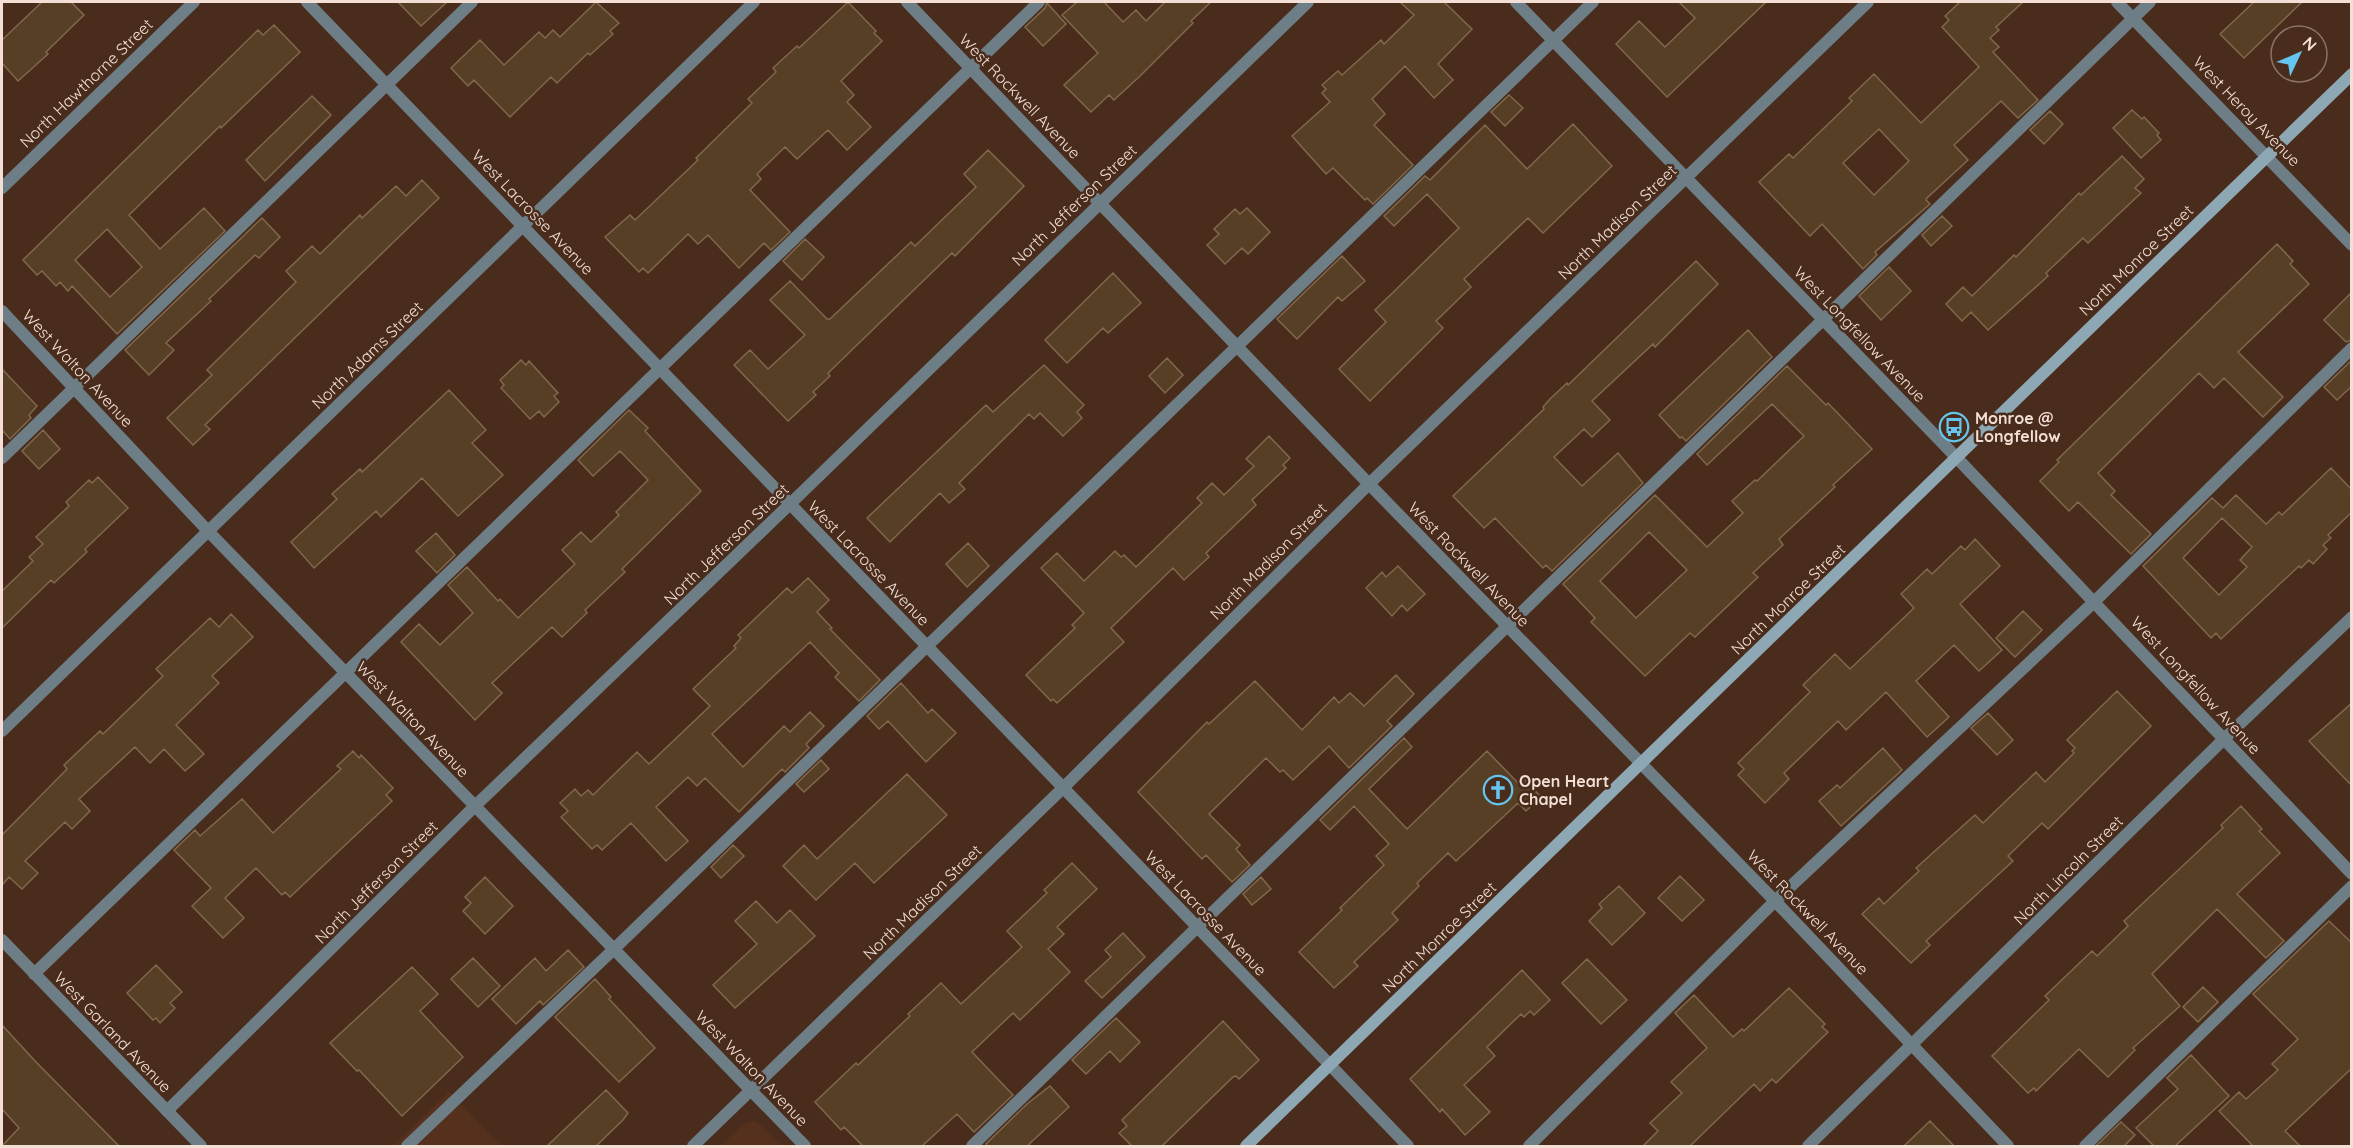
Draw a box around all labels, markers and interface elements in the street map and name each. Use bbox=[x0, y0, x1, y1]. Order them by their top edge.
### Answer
street label: North Hawthorne Street bbox=[15, 14, 157, 152]
north arrow bbox=[2269, 24, 2329, 84]
street label: West Rockwell Avenue bbox=[955, 29, 1085, 163]
text: N bbox=[2299, 32, 2321, 55]
street label: West Heroy Avenue bbox=[2189, 52, 2305, 170]
street label: North Jefferson Street bbox=[1007, 140, 1141, 270]
street label: West Lacrosse Avenue bbox=[468, 145, 598, 279]
street label: North Madison Street bbox=[1554, 160, 1680, 284]
street label: North Monroe Street bbox=[2075, 200, 2197, 320]
street label: West Longfellow Avenue bbox=[1790, 262, 1930, 406]
street label: North Adams Street bbox=[307, 297, 427, 413]
street label: West Walton Avenue bbox=[18, 305, 138, 431]
place label: Monroe @ Longfellow bbox=[1975, 408, 2060, 446]
bus stop icon: Monroe @ Longfellow bbox=[1938, 411, 1970, 443]
street label: North Jefferson Street bbox=[659, 479, 793, 609]
street label: West Lacrosse Avenue bbox=[804, 496, 934, 630]
street label: West Rockwell Avenue bbox=[1404, 497, 1534, 631]
street label: North Madison Street bbox=[1205, 498, 1331, 624]
street label: North Monroe Street bbox=[1727, 539, 1849, 659]
street label: West Longfellow Avenue bbox=[2127, 612, 2265, 758]
street label: West Walton Avenue bbox=[352, 657, 474, 781]
place label: Open Heart Chapel bbox=[1519, 771, 1609, 809]
church icon: Open Heart Chapel bbox=[1482, 774, 1514, 806]
street label: North Lincoln Street bbox=[2009, 811, 2127, 929]
street label: North Jefferson Street bbox=[310, 816, 442, 948]
street label: North Madison Street bbox=[859, 840, 985, 964]
street label: West Rockwell Avenue bbox=[1743, 845, 1873, 979]
street label: West Lacrosse Avenue bbox=[1141, 846, 1271, 980]
street label: North Monroe Street bbox=[1378, 877, 1500, 997]
street label: West Garland Avenue bbox=[50, 967, 176, 1097]
street label: West Walton Avenue bbox=[691, 1006, 813, 1130]

